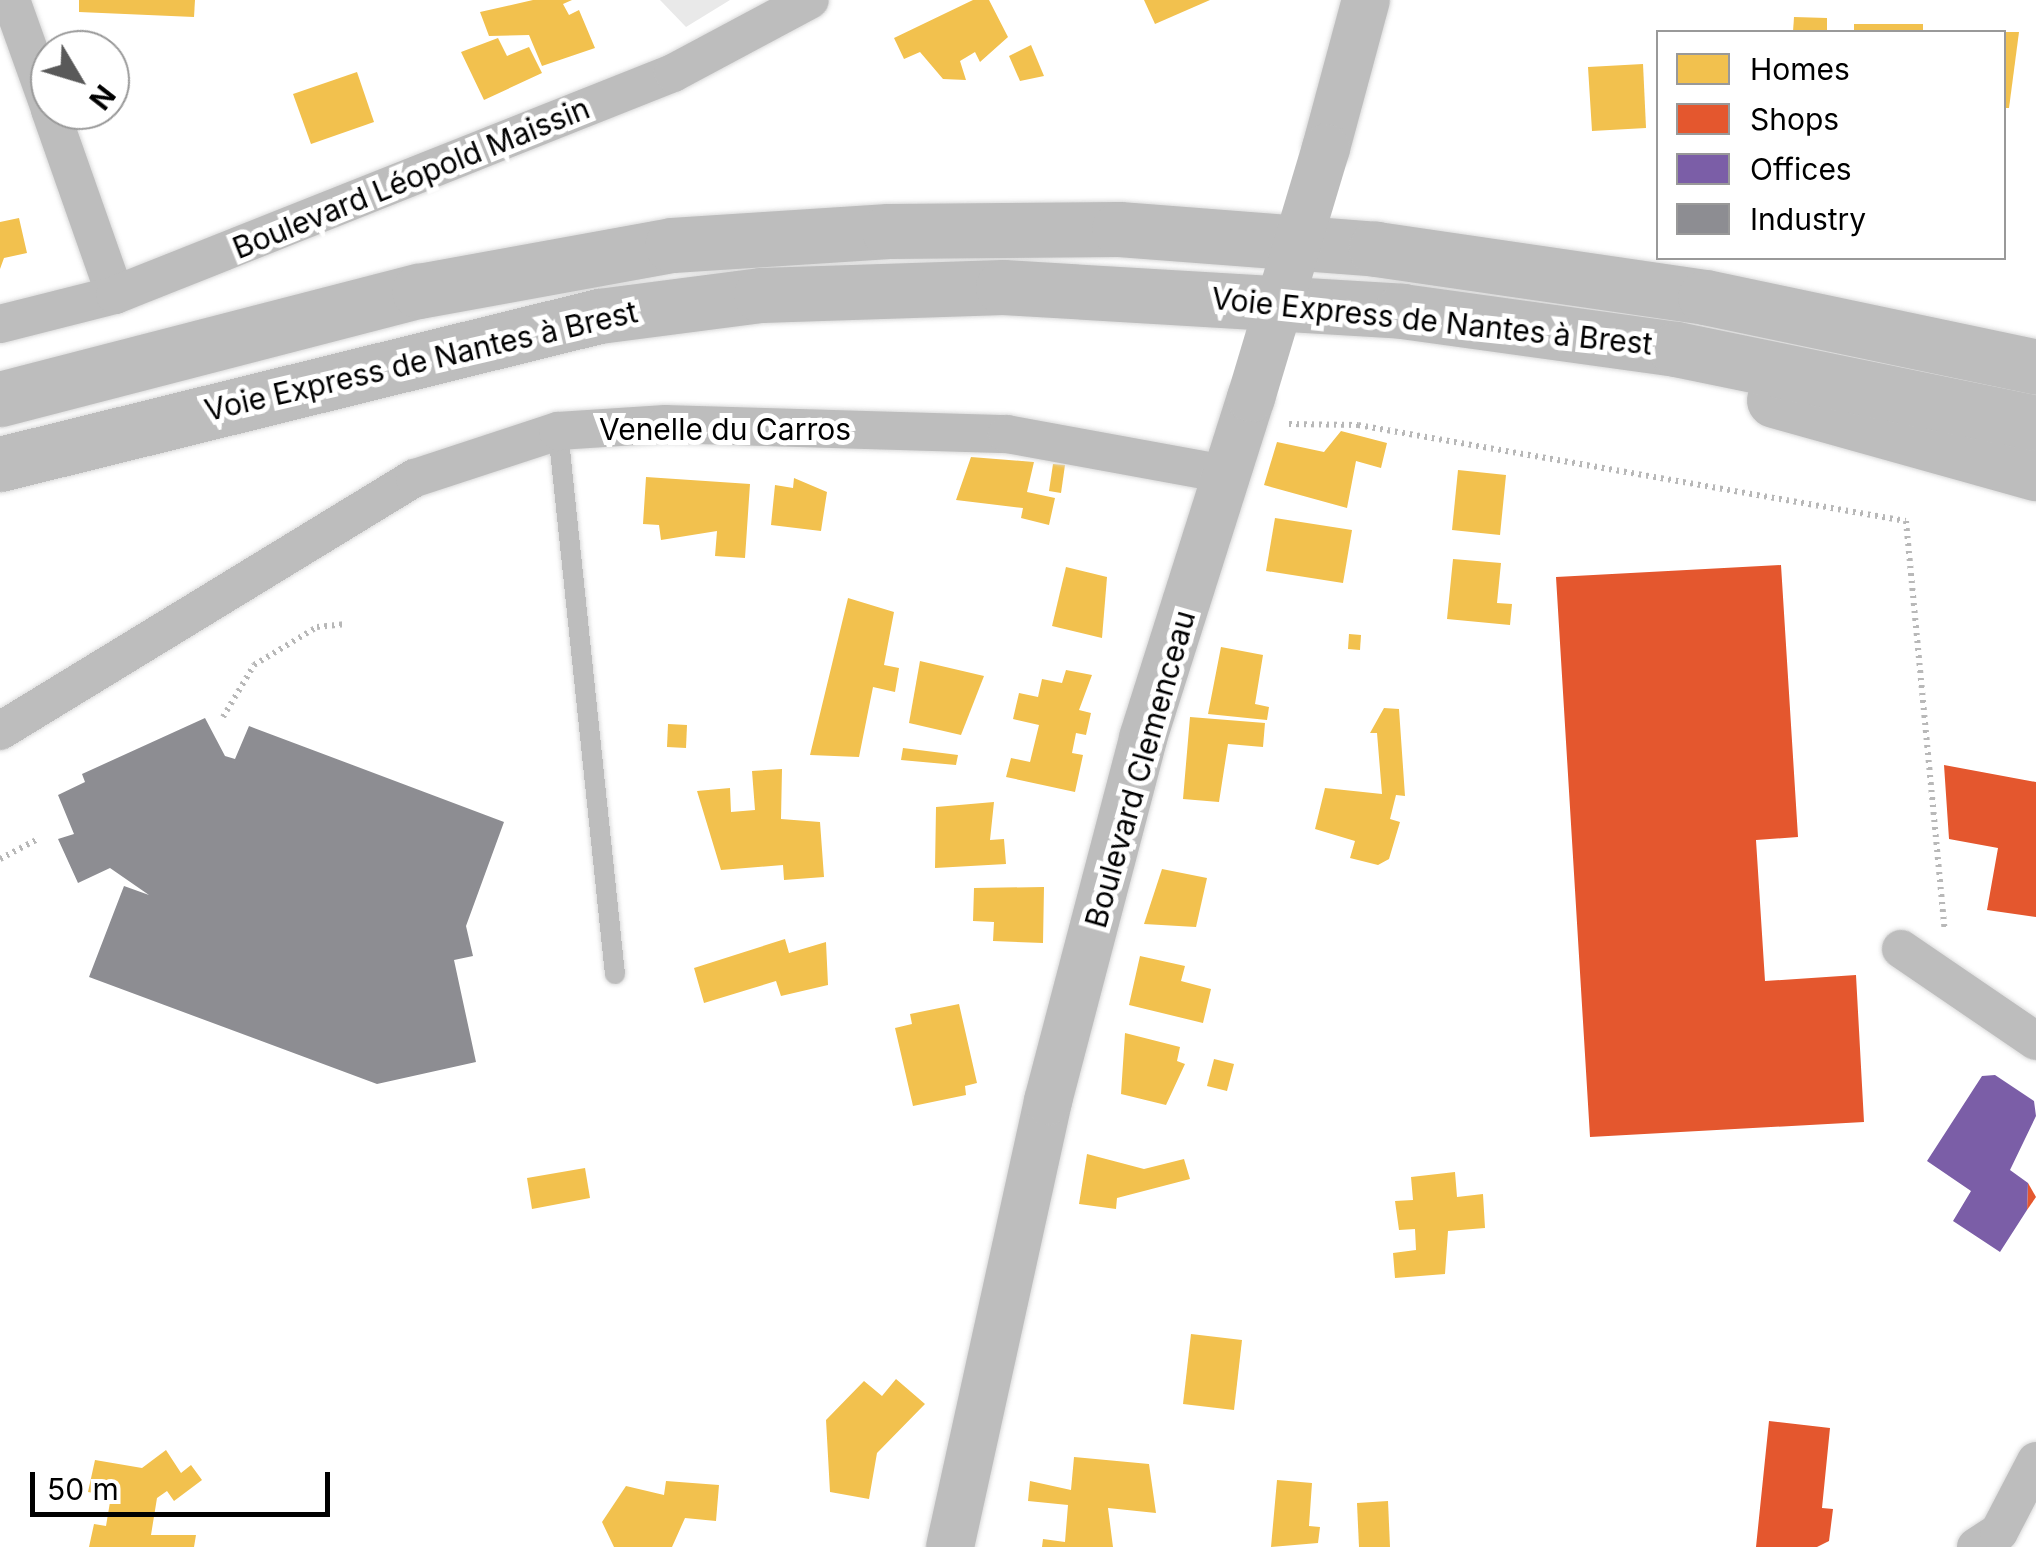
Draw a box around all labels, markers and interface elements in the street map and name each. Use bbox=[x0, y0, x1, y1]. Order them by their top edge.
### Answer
north arrow bbox=[30, 30, 130, 130]
legend bbox=[1656, 30, 2006, 260]
text: Homes bbox=[1750, 51, 1850, 87]
text: N bbox=[82, 78, 122, 116]
street label: Boulevard Léopold Maissin bbox=[227, 90, 595, 266]
text: Shops bbox=[1750, 101, 1839, 137]
text: Offices bbox=[1750, 151, 1852, 187]
text: Industry bbox=[1750, 201, 1866, 237]
street label: Voie Express de Nantes à Brest bbox=[1210, 280, 1654, 362]
street label: Voie Express de Nantes à Brest bbox=[201, 294, 641, 428]
street label: Venelle du Carros bbox=[599, 411, 851, 447]
street label: Boulevard Clemenceau bbox=[1077, 606, 1203, 932]
scale bar bbox=[35, 1452, 335, 1514]
text: 50 m bbox=[47, 1471, 119, 1507]

